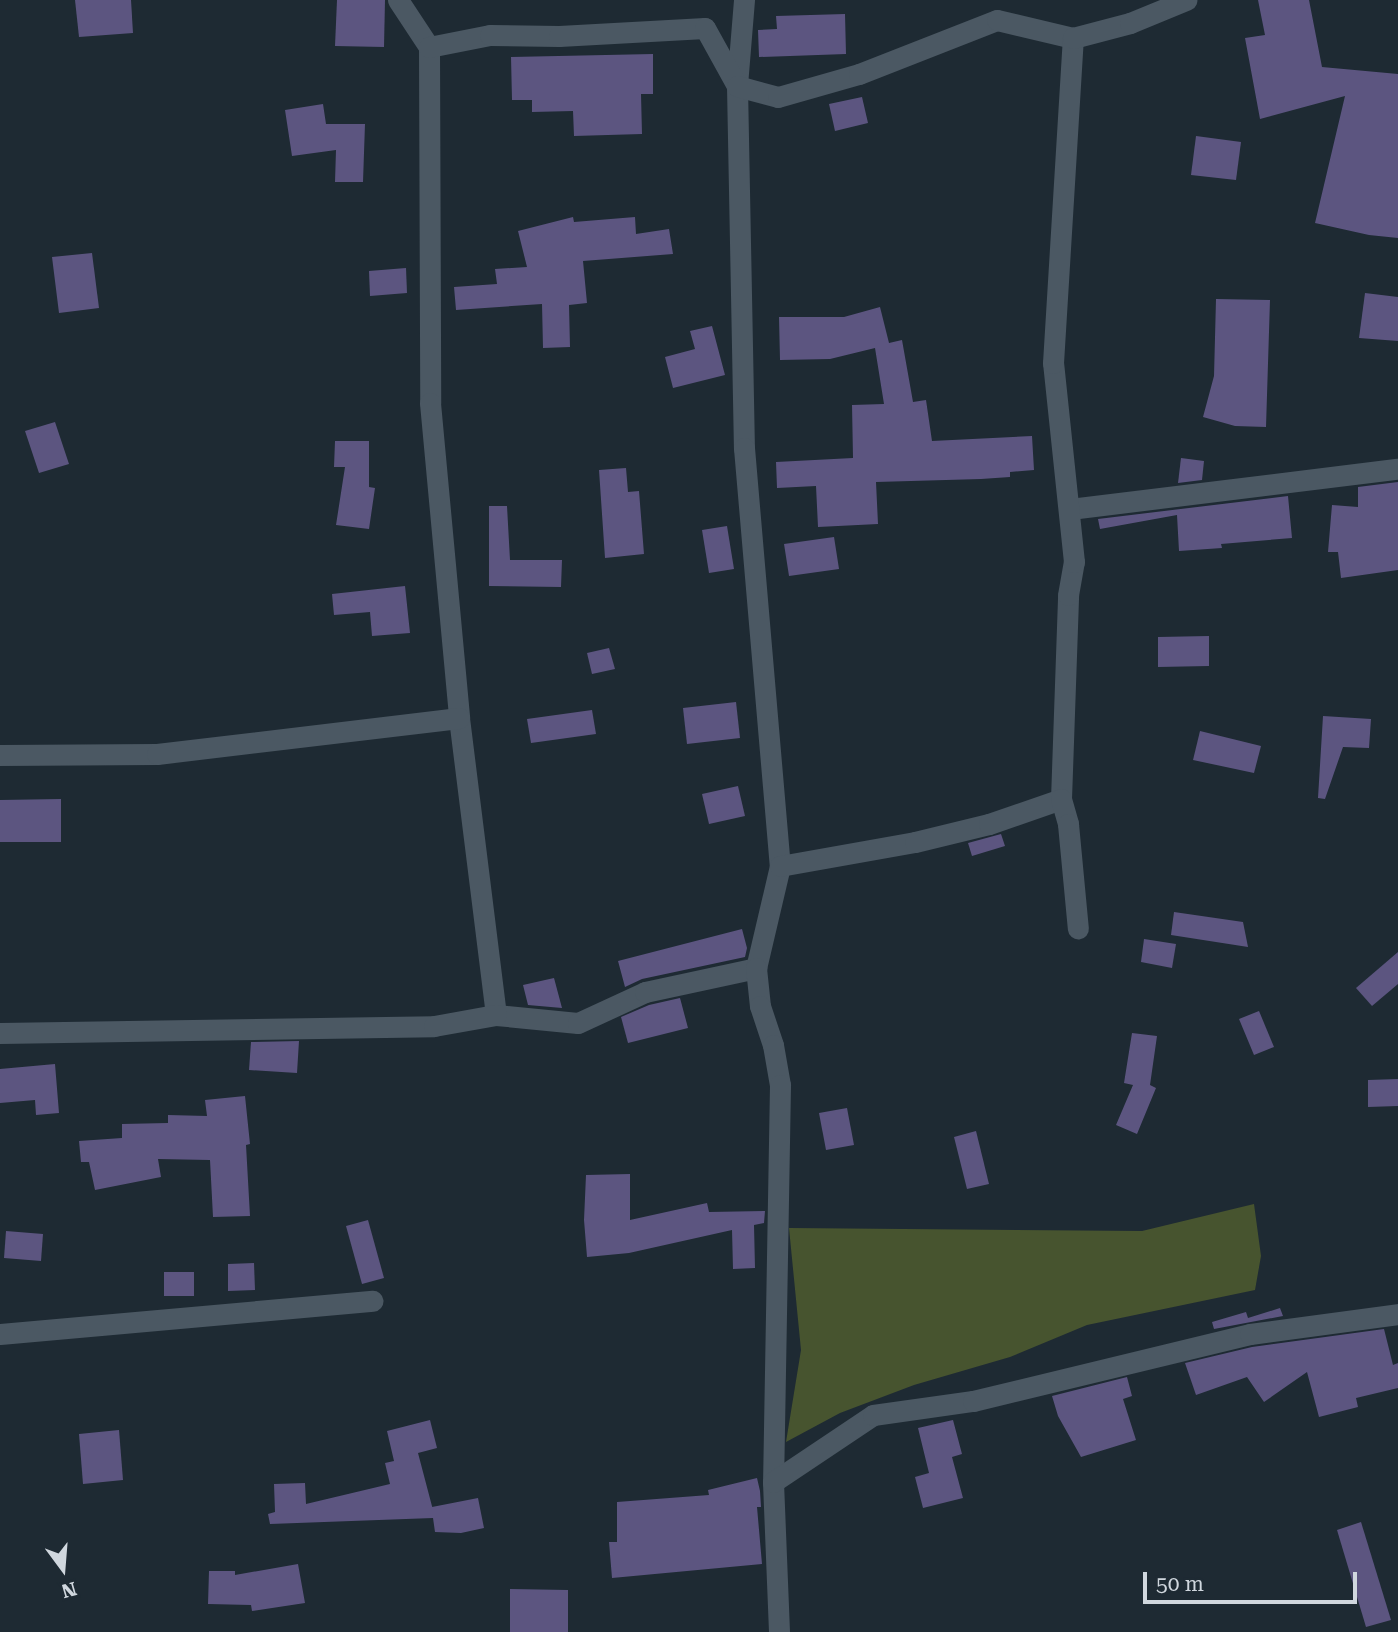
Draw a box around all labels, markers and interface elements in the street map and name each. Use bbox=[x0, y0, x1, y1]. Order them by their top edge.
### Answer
north arrow bbox=[28, 1534, 98, 1604]
scale bar bbox=[1146, 1558, 1360, 1602]
text: 50 m bbox=[1156, 1572, 1204, 1596]
text: N bbox=[59, 1577, 79, 1603]

